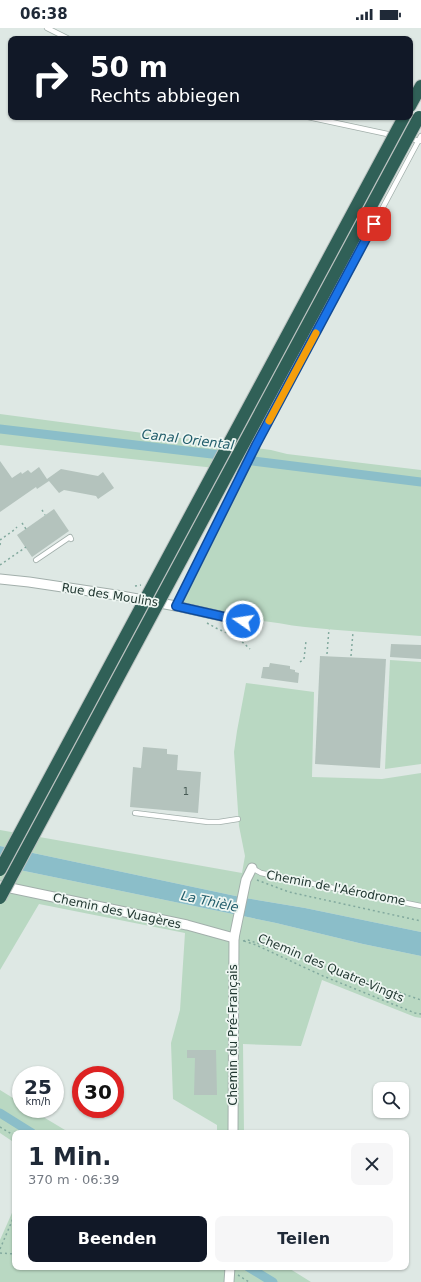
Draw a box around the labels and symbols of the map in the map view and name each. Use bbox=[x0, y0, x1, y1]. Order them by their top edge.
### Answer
pin bbox=[357, 207, 391, 241]
water label: Canal Oriental bbox=[141, 426, 235, 453]
street label: Rue des Moulins bbox=[61, 580, 159, 610]
position arrow bbox=[222, 600, 264, 642]
house number: 1 bbox=[183, 786, 189, 797]
street label: Chemin de l'Aérodrome bbox=[265, 868, 407, 908]
water label: La Thièle bbox=[180, 888, 240, 915]
street label: Chemin des Vuagères bbox=[52, 891, 182, 931]
street label: Chemin des Quatre-Vingts bbox=[256, 931, 406, 1005]
street label: Chemin du Pré-Français bbox=[226, 964, 240, 1106]
speed limit sign: 30 bbox=[72, 1066, 124, 1118]

